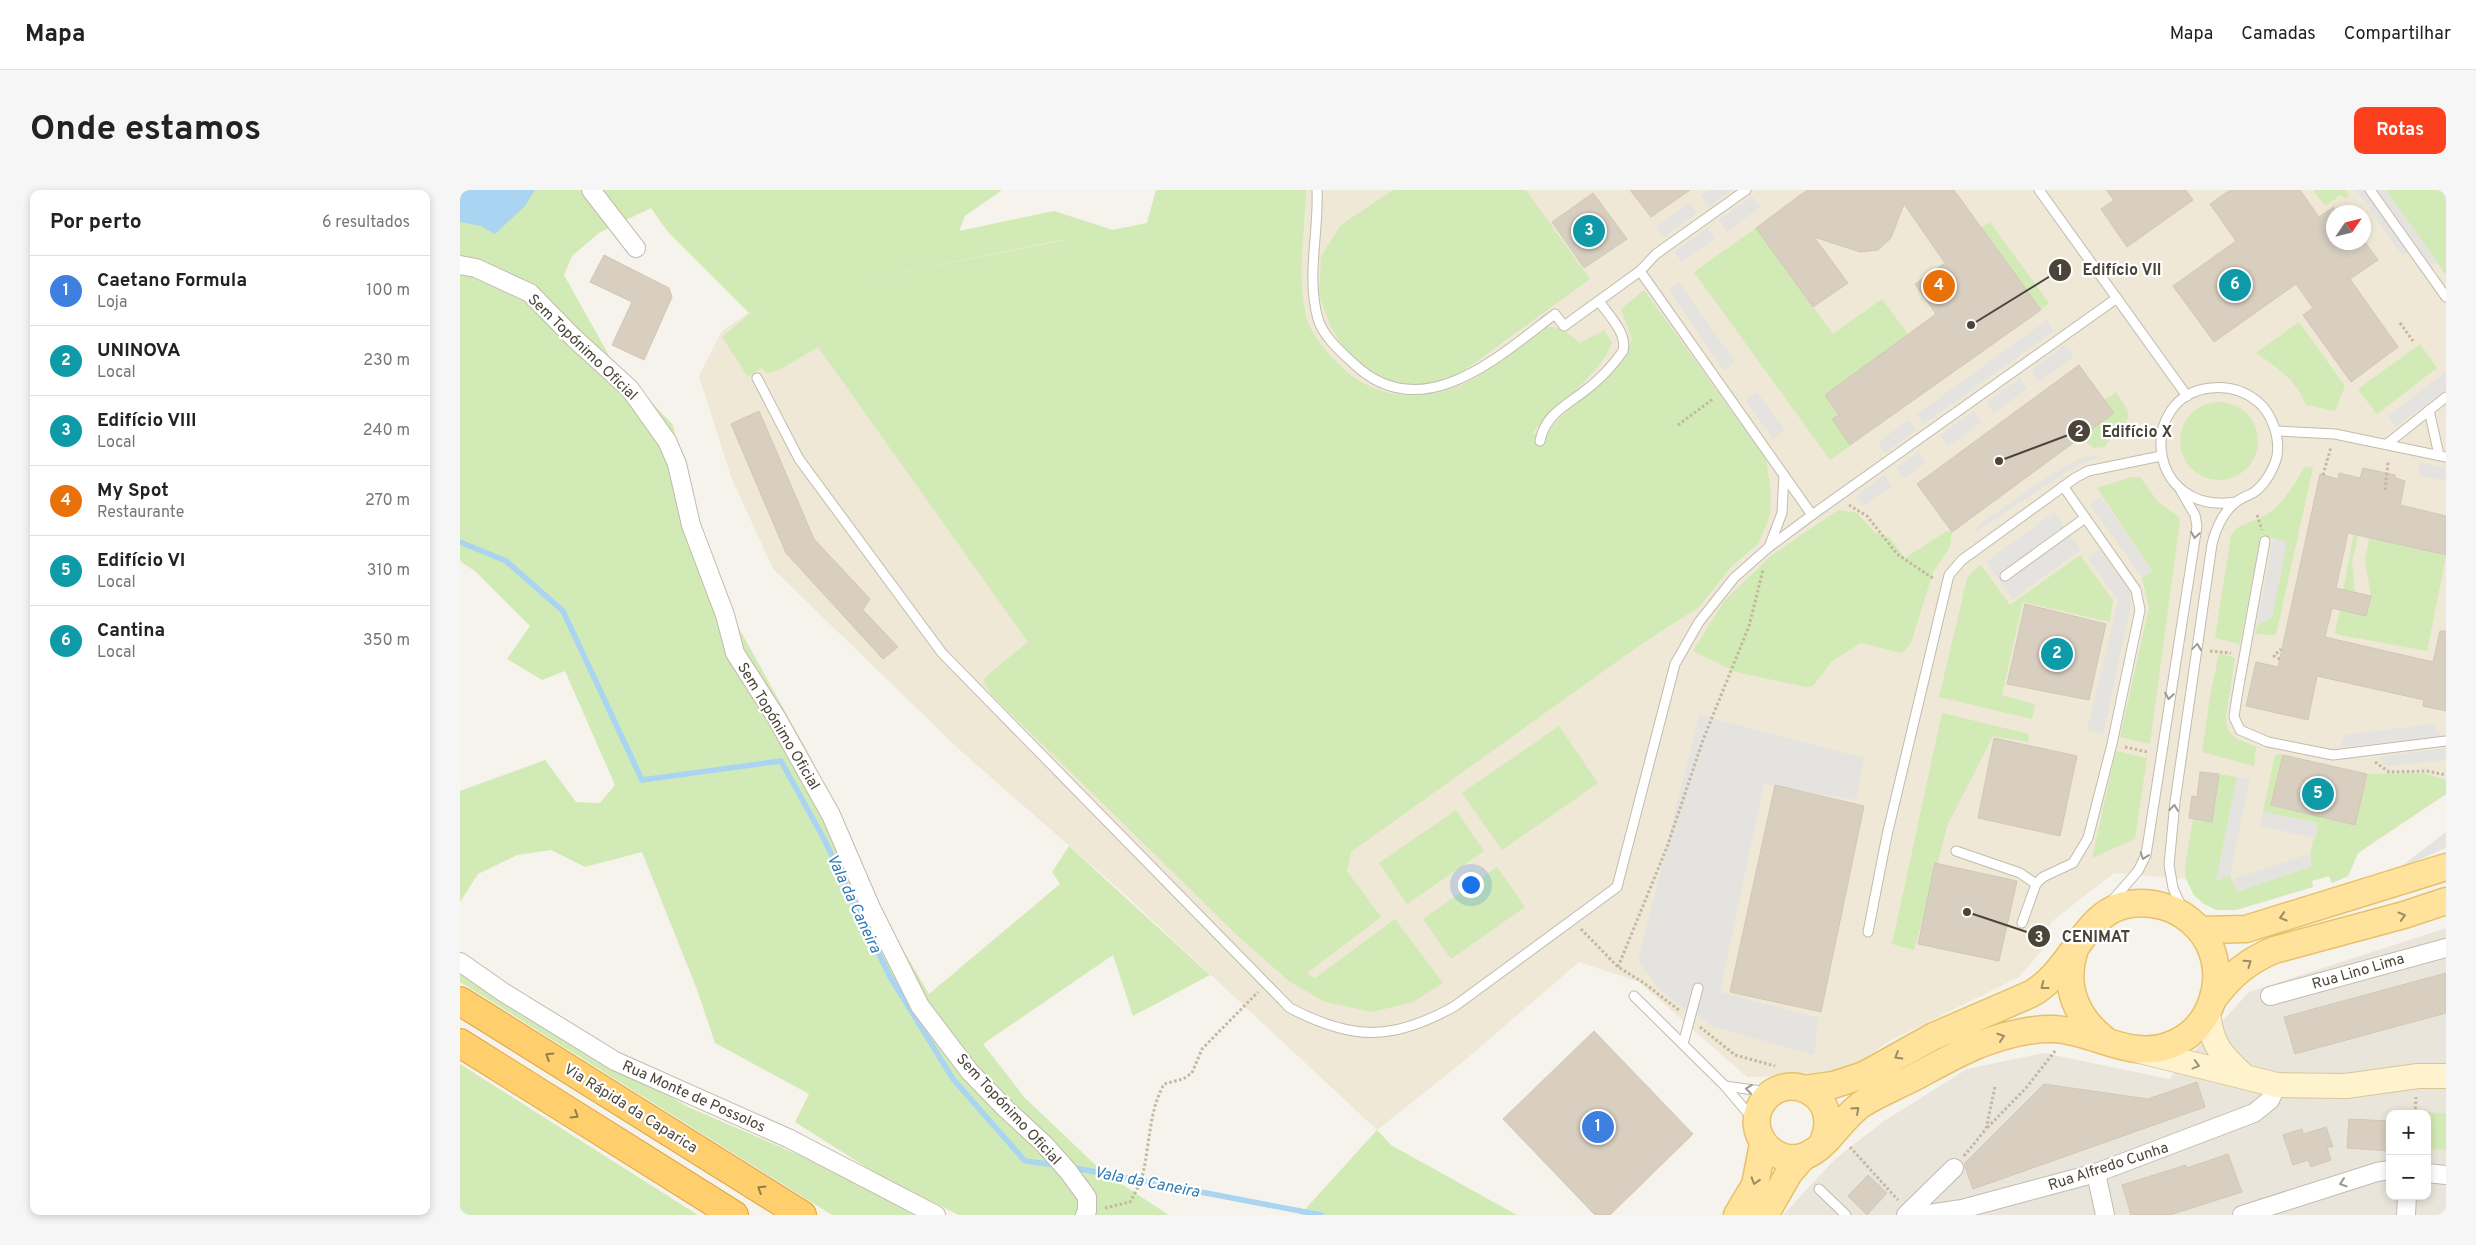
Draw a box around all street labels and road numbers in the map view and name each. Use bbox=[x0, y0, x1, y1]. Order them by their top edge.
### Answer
street label: Sem Topónimo Oficial bbox=[523, 291, 641, 405]
street label: Sem Topónimo Oficial bbox=[732, 660, 823, 794]
street label: Rua Lino Lima bbox=[2310, 950, 2407, 995]
street label: Sem Topónimo Oficial bbox=[951, 1050, 1064, 1170]
street label: Rua Monte de Possolos bbox=[619, 1057, 768, 1138]
street label: Via Rápida da Caparica bbox=[560, 1060, 701, 1158]
street label: Rua Alfredo Cunha bbox=[2046, 1139, 2171, 1196]

